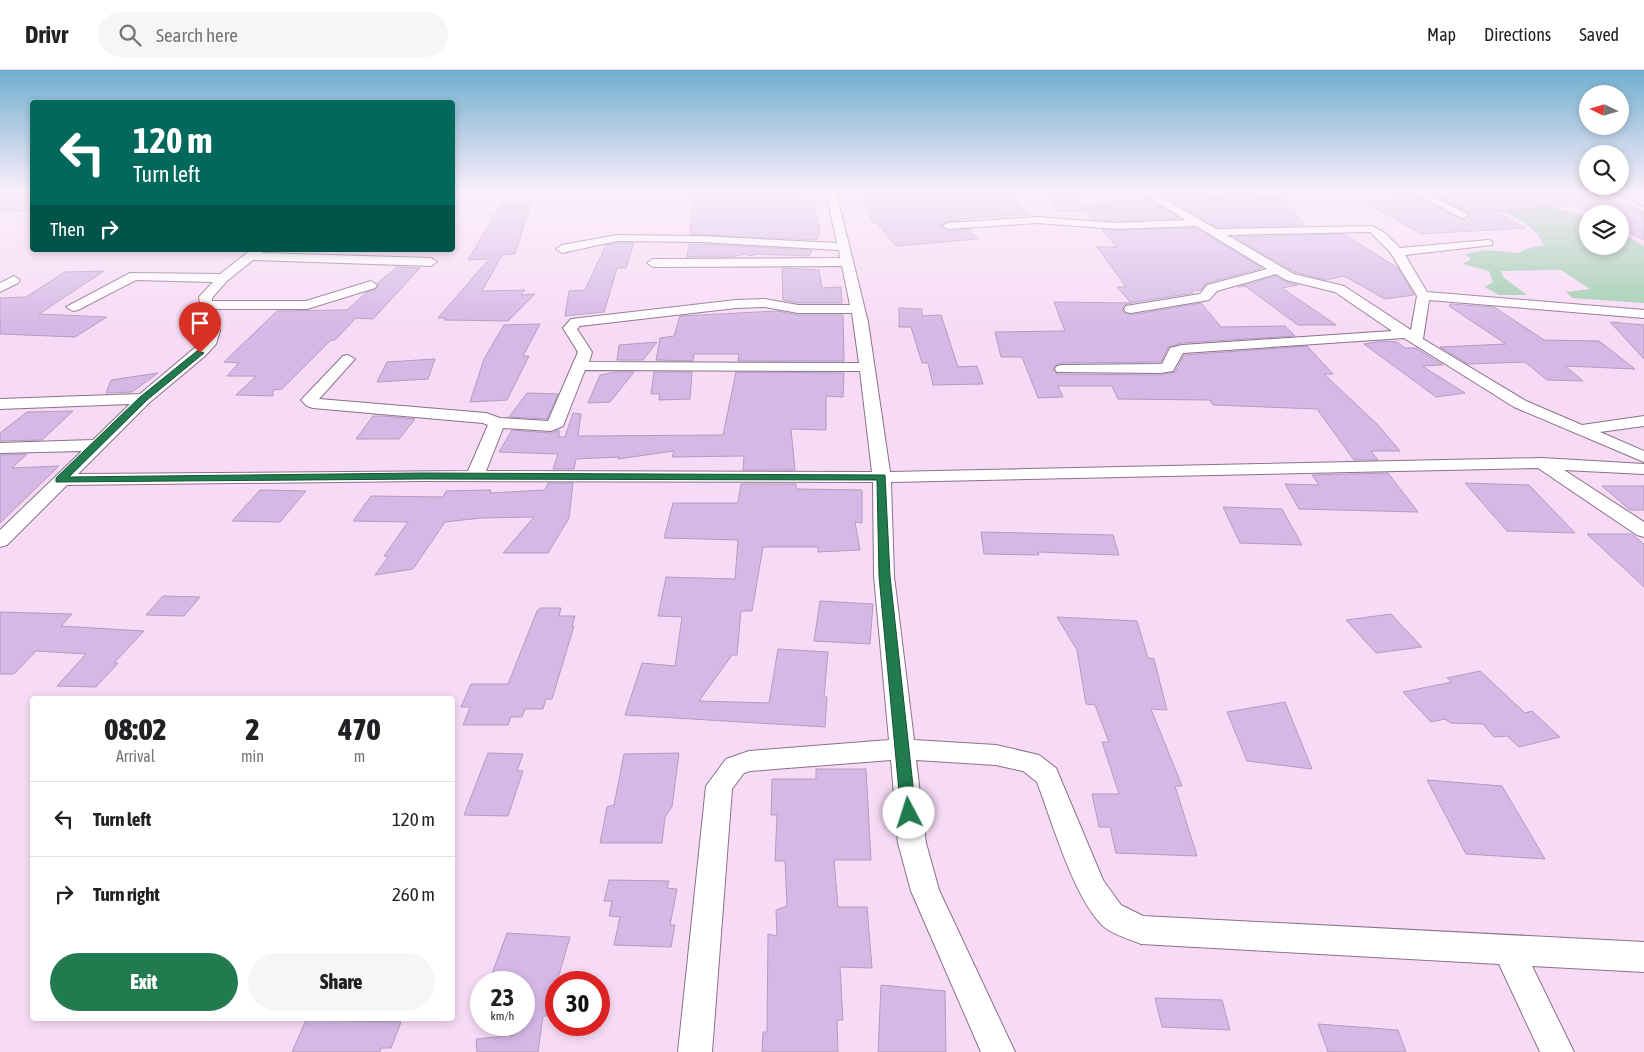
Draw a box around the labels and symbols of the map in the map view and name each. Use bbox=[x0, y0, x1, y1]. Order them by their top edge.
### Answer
north arrow bbox=[1579, 85, 1629, 135]
pin bbox=[179, 302, 221, 353]
position arrow bbox=[882, 786, 934, 838]
speed limit sign: 30 bbox=[545, 971, 610, 1036]

